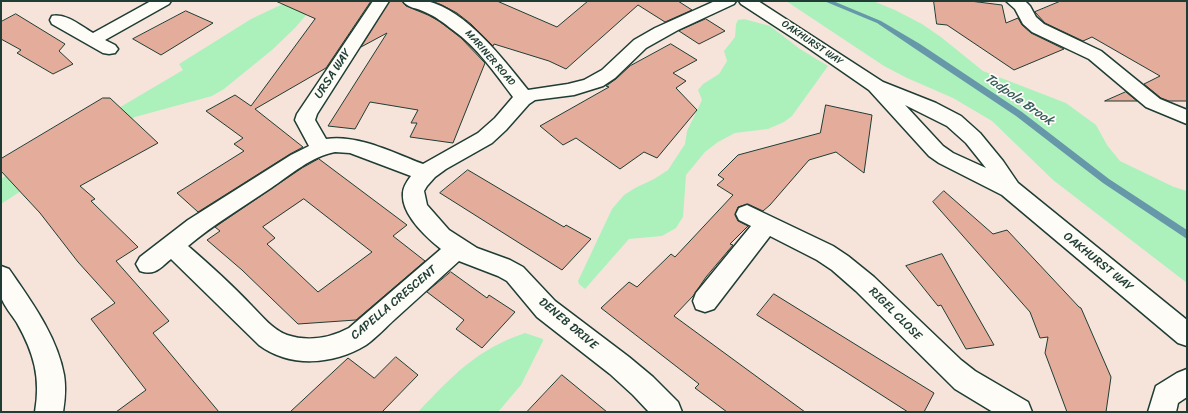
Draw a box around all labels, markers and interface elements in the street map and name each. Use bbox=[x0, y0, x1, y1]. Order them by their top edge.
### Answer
street label: OAKHURST WAY bbox=[779, 18, 845, 68]
street label: MARINER ROAD bbox=[462, 28, 518, 88]
street label: URSA WAY bbox=[312, 46, 354, 102]
water label: Tadpole Brook bbox=[982, 71, 1056, 129]
street label: OAKHURST WAY bbox=[1060, 229, 1136, 295]
street label: CAPELLA CRESCENT bbox=[348, 263, 440, 343]
street label: RIGEL CLOSE bbox=[866, 285, 924, 343]
street label: DENEB DRIVE bbox=[536, 295, 600, 353]

